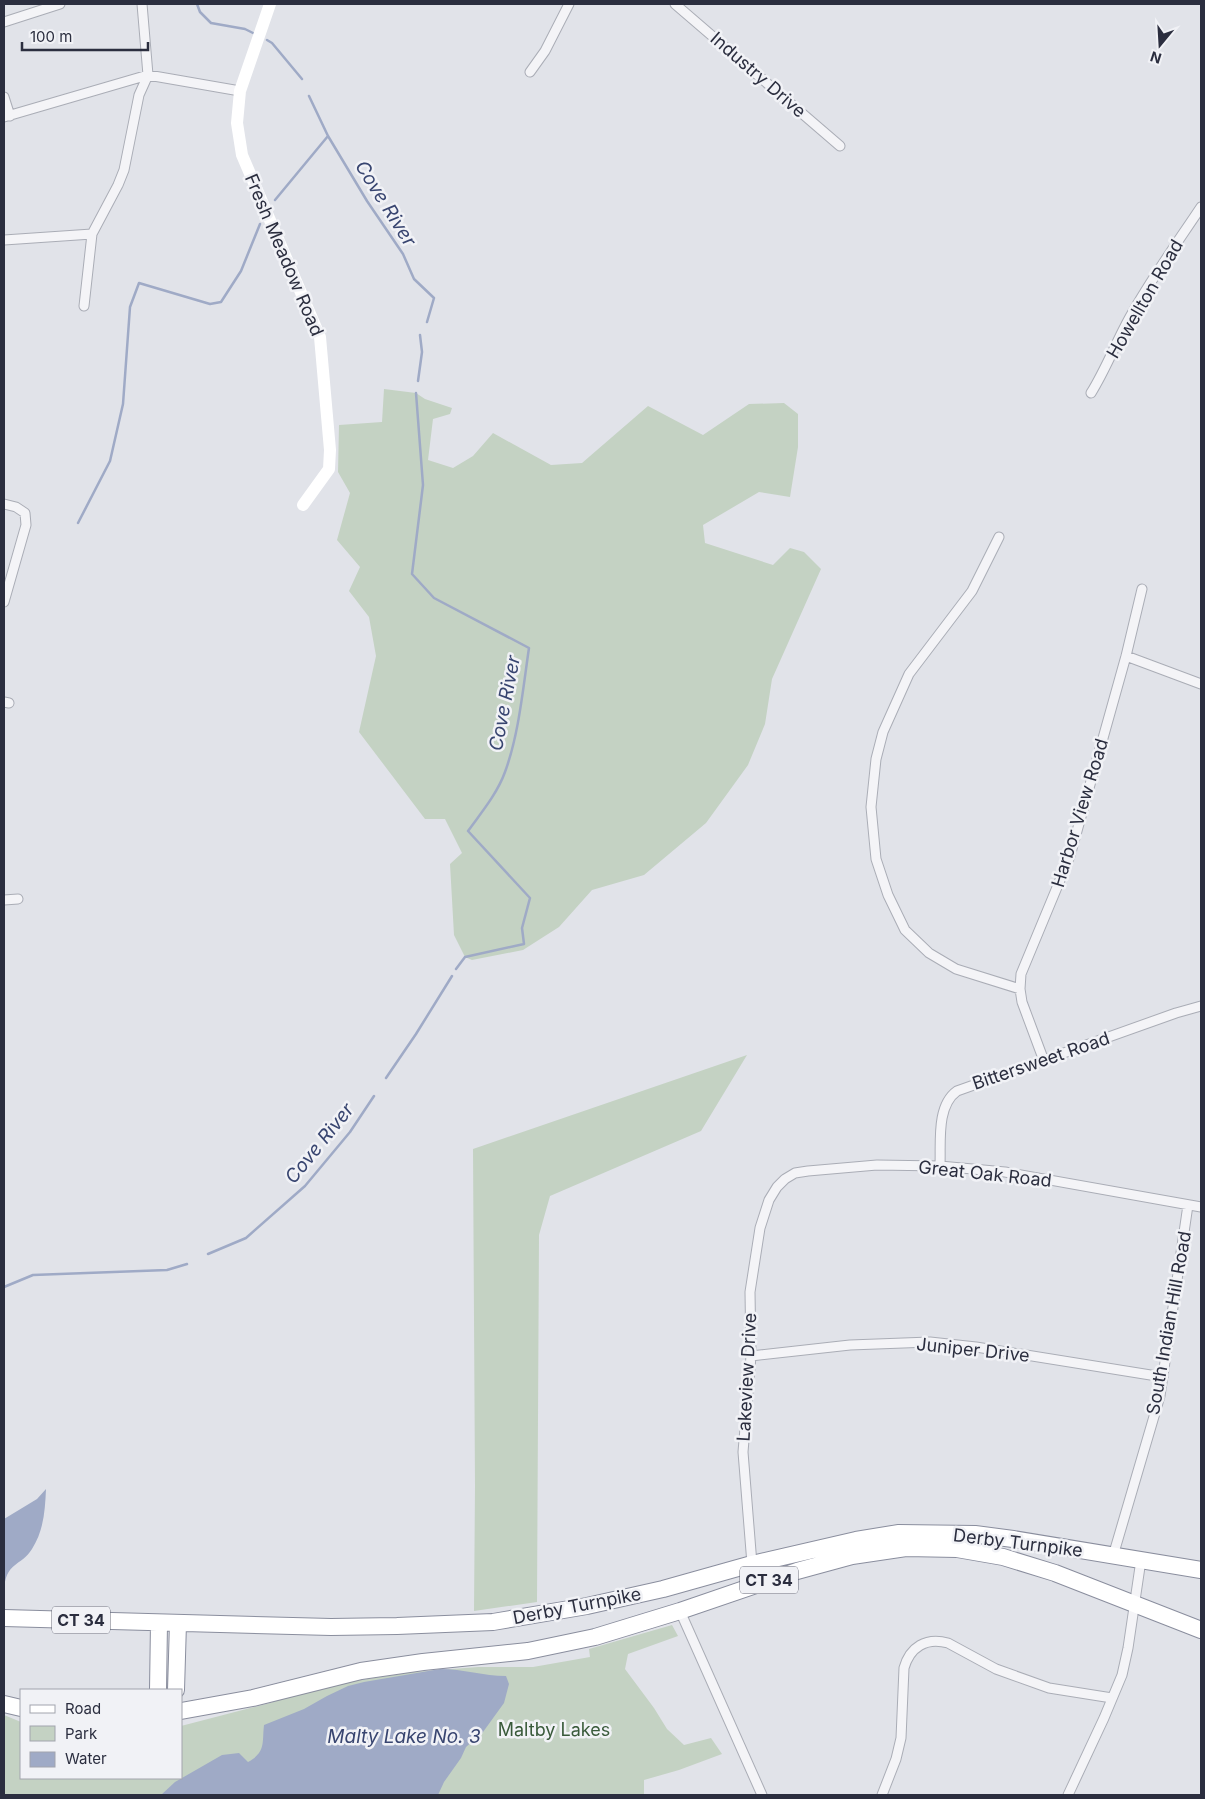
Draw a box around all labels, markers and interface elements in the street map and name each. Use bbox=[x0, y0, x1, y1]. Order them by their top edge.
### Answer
scale bar bbox=[22, 20, 149, 52]
north arrow bbox=[1135, 20, 1185, 70]
text: 100 m bbox=[30, 27, 72, 46]
street label: Industry Drive bbox=[706, 28, 810, 122]
text: N bbox=[1148, 48, 1164, 68]
water label: Cove River bbox=[350, 156, 421, 251]
street label: Fresh Meadow Road bbox=[241, 171, 328, 339]
street label: Howellton Road bbox=[1102, 236, 1187, 362]
water label: Cove River bbox=[484, 653, 525, 753]
street label: Harbor View Road bbox=[1047, 736, 1112, 890]
street label: Bittersweet Road bbox=[969, 1027, 1112, 1094]
water label: Cove River bbox=[280, 1098, 359, 1188]
street label: Great Oak Road bbox=[917, 1156, 1053, 1191]
street label: South Indian Hill Road bbox=[1142, 1229, 1195, 1416]
street label: Lakeview Drive bbox=[733, 1312, 760, 1442]
street label: Juniper Drive bbox=[915, 1333, 1031, 1366]
street label: Derby Turnpike bbox=[952, 1524, 1084, 1561]
road number: CT 34 bbox=[740, 1566, 798, 1594]
street label: Derby Turnpike bbox=[511, 1583, 643, 1628]
road number: CT 34 bbox=[52, 1606, 110, 1634]
legend bbox=[20, 1689, 182, 1779]
text: Road bbox=[65, 1699, 101, 1718]
park label: Maltby Lakes bbox=[498, 1719, 610, 1740]
text: Park bbox=[65, 1724, 98, 1743]
water label: Malty Lake No. 3 bbox=[327, 1725, 481, 1748]
text: Water bbox=[65, 1749, 107, 1768]

